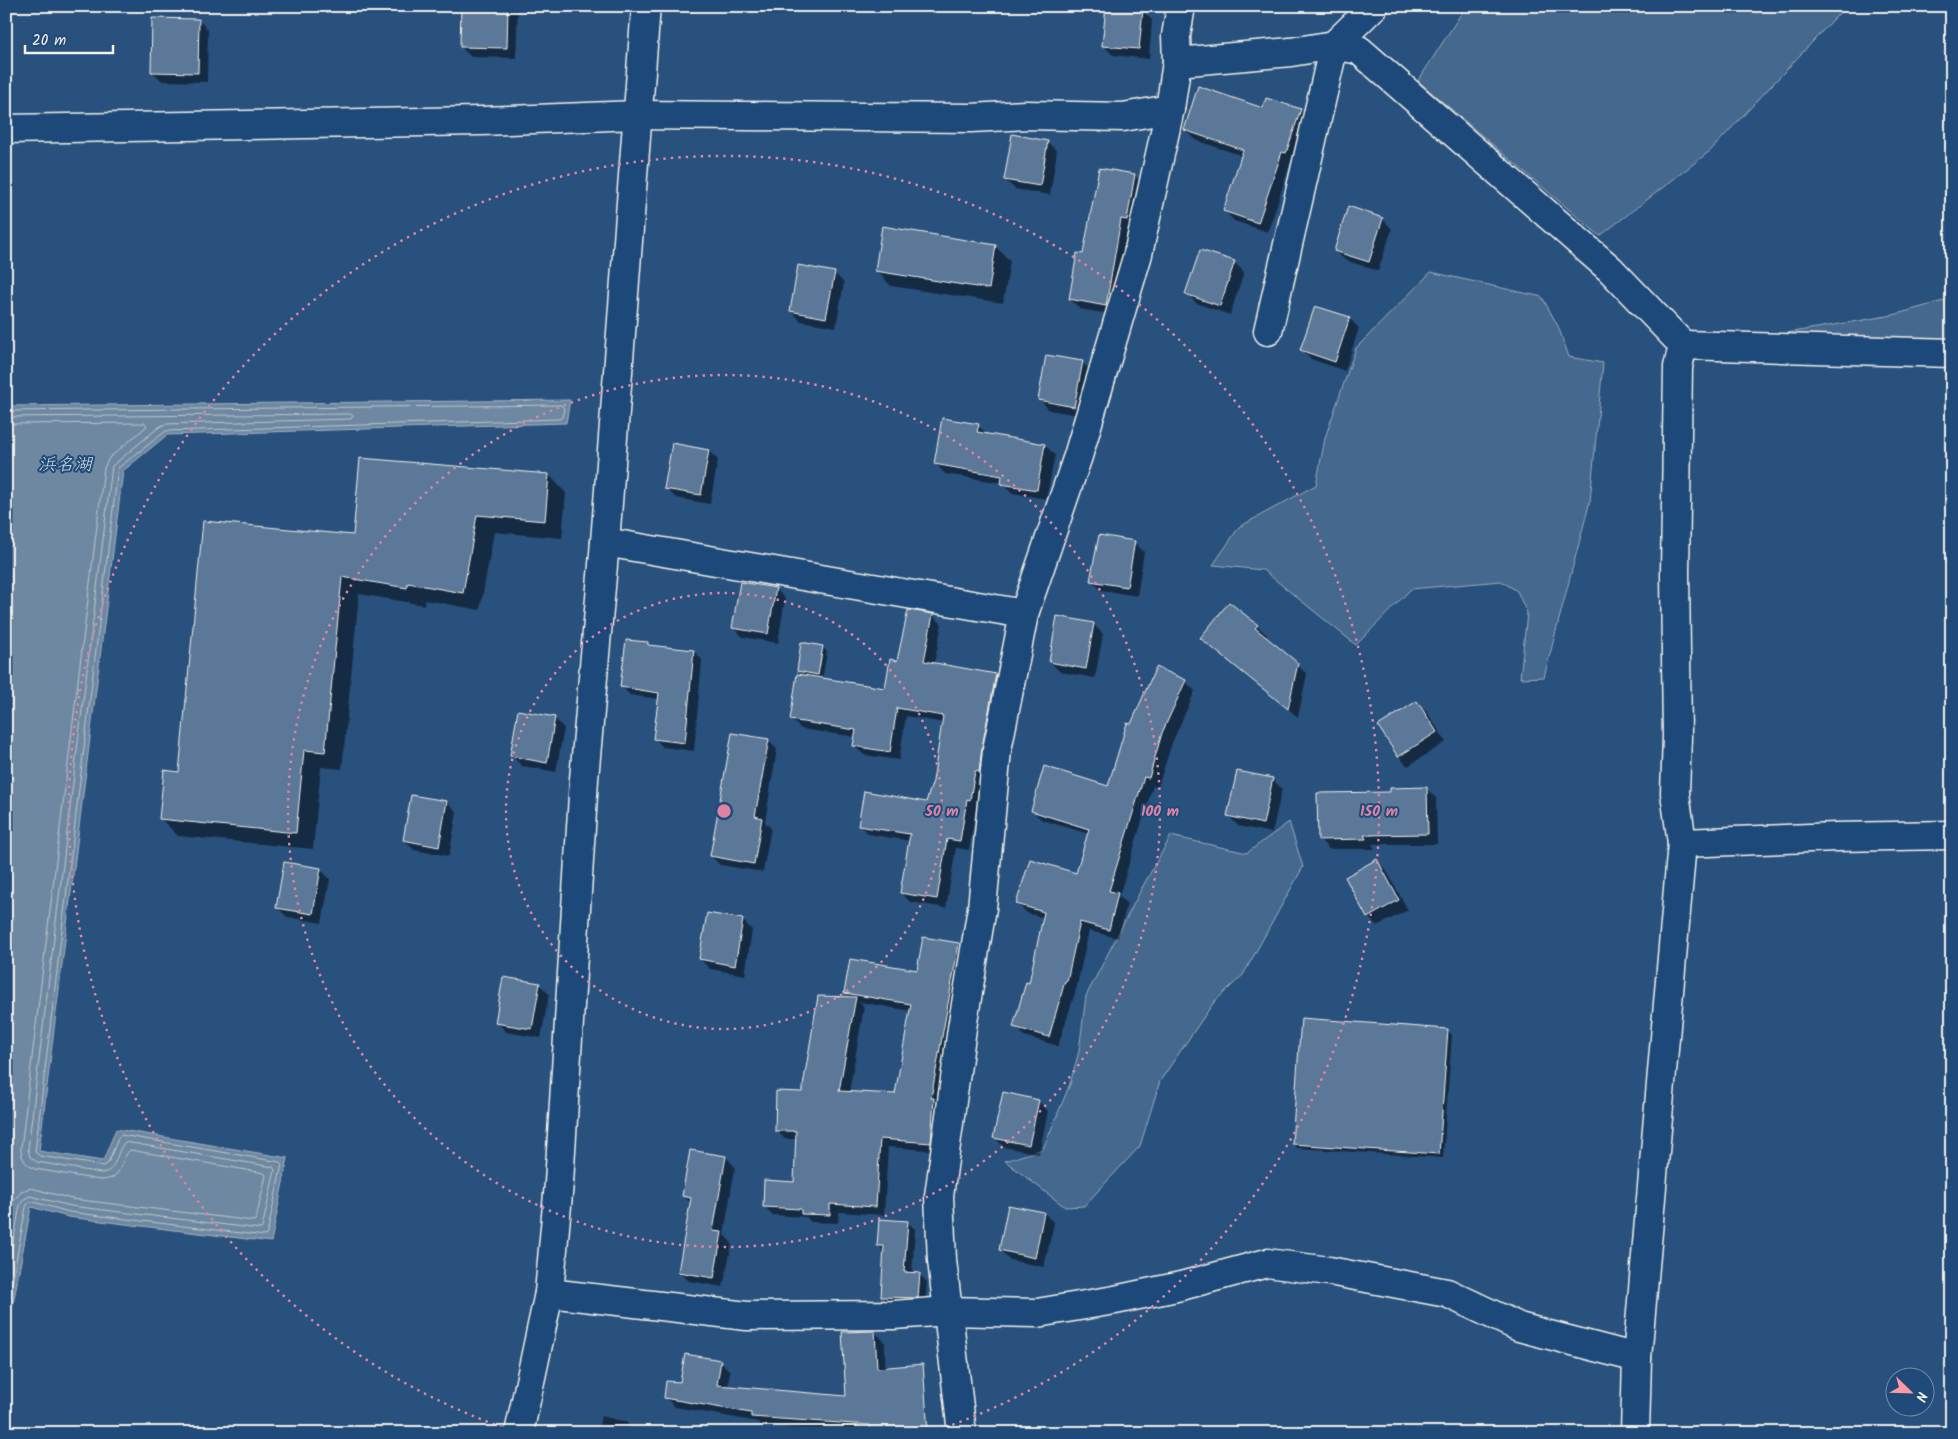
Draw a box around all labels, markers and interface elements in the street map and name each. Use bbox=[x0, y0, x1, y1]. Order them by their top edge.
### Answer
scale bar bbox=[25, 22, 112, 54]
text: 20 m bbox=[32, 29, 66, 53]
water label: 浜名湖 bbox=[38, 451, 94, 480]
text: 50 m bbox=[924, 800, 959, 824]
text: 100 m bbox=[1141, 800, 1179, 824]
text: 150 m bbox=[1360, 800, 1398, 824]
centre of rings bbox=[715, 802, 733, 820]
north arrow bbox=[1886, 1366, 1936, 1416]
text: N bbox=[1909, 1388, 1933, 1405]

